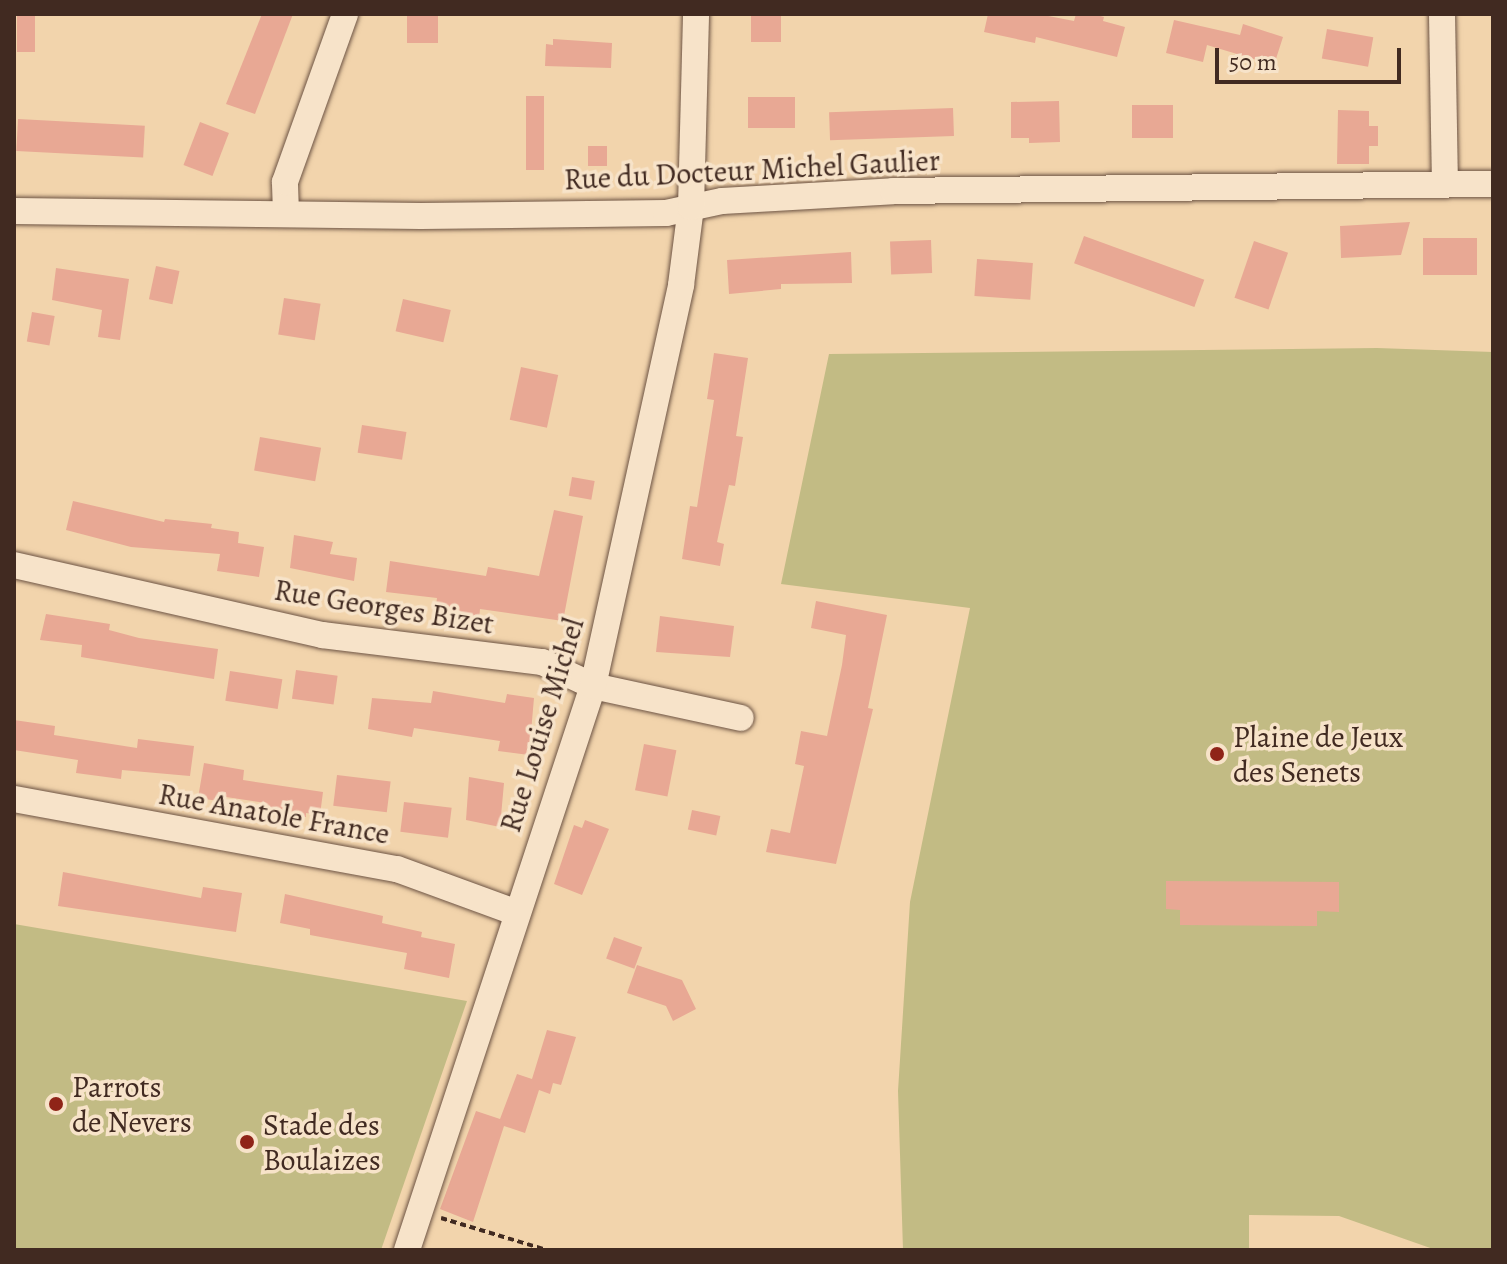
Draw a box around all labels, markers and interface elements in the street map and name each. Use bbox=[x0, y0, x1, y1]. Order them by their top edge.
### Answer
scale bar bbox=[1219, 32, 1405, 82]
text: 50 m bbox=[1229, 46, 1277, 78]
street label: Rue du Docteur Michel Gaulier bbox=[563, 142, 941, 198]
street label: Rue Georges Bizet bbox=[272, 572, 496, 642]
street label: Rue Louise Michel bbox=[492, 613, 592, 837]
place label: Plaine de Jeux des Senets bbox=[1233, 719, 1403, 790]
marker: Plaine de Jeux des Senets bbox=[1208, 745, 1226, 763]
street label: Rue Anatole France bbox=[156, 776, 392, 852]
place label: Parrots de Nevers bbox=[72, 1069, 192, 1140]
marker: Parrots de Nevers bbox=[47, 1095, 65, 1113]
place label: Stade des Boulaizes bbox=[263, 1107, 381, 1178]
marker: Stade des Boulaizes bbox=[238, 1133, 256, 1151]

